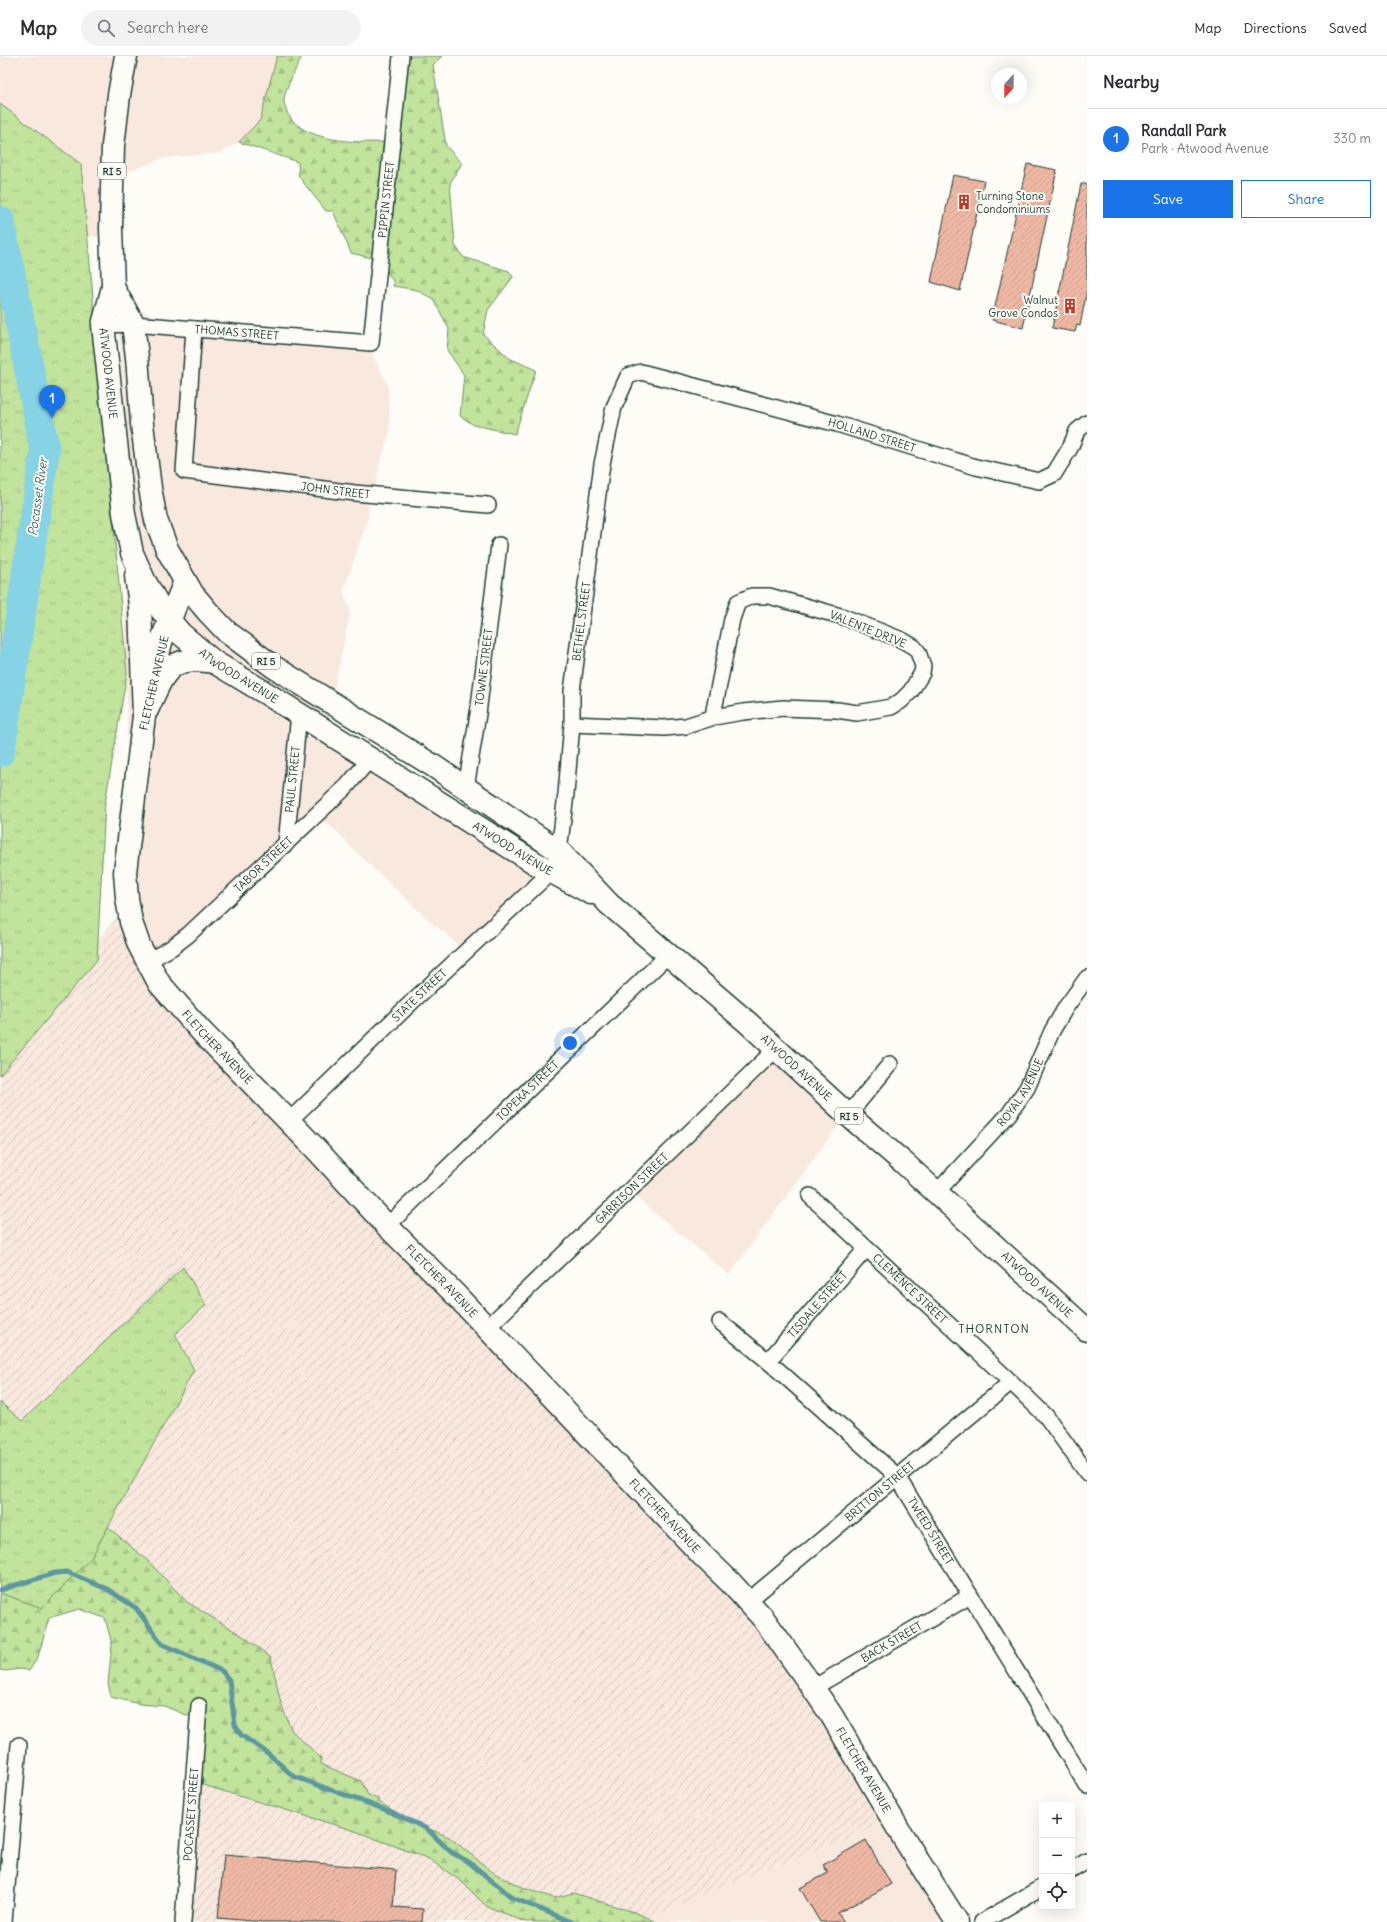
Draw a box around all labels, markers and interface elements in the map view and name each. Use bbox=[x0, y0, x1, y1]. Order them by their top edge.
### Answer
search box bbox=[81, 10, 361, 46]
text: Map bbox=[20, 16, 57, 40]
icon: search bbox=[95, 17, 117, 39]
text: Search here bbox=[127, 18, 208, 37]
text: Map bbox=[1194, 19, 1221, 37]
text: Directions bbox=[1243, 19, 1307, 37]
text: Saved bbox=[1329, 19, 1367, 37]
north arrow bbox=[991, 68, 1027, 104]
text: Nearby bbox=[1103, 71, 1159, 93]
text: Randall Park bbox=[1141, 121, 1226, 140]
text: 1 bbox=[1113, 130, 1119, 147]
text: 330 m bbox=[1333, 130, 1371, 147]
text: Park · Atwood Avenue bbox=[1141, 140, 1269, 157]
street label: PIPPIN STREET bbox=[375, 160, 397, 239]
road number: RI 5 bbox=[98, 163, 126, 179]
button: Save bbox=[1103, 180, 1233, 218]
button: Share bbox=[1241, 180, 1371, 218]
place label: Turning Stone Condominiums bbox=[976, 189, 1050, 216]
building icon: Turning Stone Condominiums bbox=[955, 193, 973, 211]
place label: Walnut Grove Condos bbox=[988, 293, 1058, 320]
building icon: Walnut Grove Condos bbox=[1061, 297, 1079, 315]
street label: THOMAS STREET bbox=[194, 322, 280, 343]
street label: ATWOOD AVENUE bbox=[96, 327, 120, 420]
pin: 1 bbox=[39, 385, 65, 418]
street label: HOLLAND STREET bbox=[827, 415, 918, 455]
water label: Pocasset River bbox=[25, 455, 51, 537]
street label: JOHN STREET bbox=[300, 479, 371, 501]
street label: BETHEL STREET bbox=[569, 581, 593, 662]
street label: VALENTE DRIVE bbox=[828, 607, 908, 651]
street label: TOWNE STREET bbox=[472, 627, 496, 707]
street label: FLETCHER AVENUE bbox=[136, 634, 172, 732]
street label: ATWOOD AVENUE bbox=[196, 645, 281, 706]
road number: RI 5 bbox=[252, 653, 280, 669]
street label: PAUL STREET bbox=[282, 745, 303, 813]
street label: ATWOOD AVENUE bbox=[470, 819, 555, 878]
street label: TABOR STREET bbox=[231, 833, 296, 895]
street label: STATE STREET bbox=[389, 966, 450, 1025]
street label: FLETCHER AVENUE bbox=[179, 1007, 256, 1087]
street label: ATWOOD AVENUE bbox=[758, 1031, 835, 1104]
your location bbox=[560, 1033, 580, 1053]
street label: ROYAL AVENUE bbox=[994, 1056, 1046, 1130]
street label: TOPEKA STREET bbox=[493, 1057, 562, 1124]
road number: RI 5 bbox=[835, 1108, 863, 1124]
street label: GARRISON STREET bbox=[592, 1150, 671, 1227]
street label: FLETCHER AVENUE bbox=[402, 1241, 480, 1320]
street label: ATWOOD AVENUE bbox=[998, 1248, 1075, 1320]
street label: CLEMENCE STREET bbox=[870, 1250, 950, 1326]
street label: TISDALE STREET bbox=[784, 1268, 851, 1341]
district label: THORNTON bbox=[958, 1321, 1030, 1336]
street label: BRITTON STREET bbox=[842, 1458, 917, 1525]
street label: FLETCHER AVENUE bbox=[626, 1476, 703, 1556]
street label: TWEED STREET bbox=[905, 1495, 957, 1567]
street label: BACK STREET bbox=[858, 1619, 925, 1665]
street label: FLETCHER AVENUE bbox=[833, 1724, 894, 1815]
street label: POCASSET STREET bbox=[181, 1767, 201, 1862]
map controls bbox=[1039, 1802, 1075, 1910]
button: + bbox=[1039, 1802, 1075, 1838]
button: − bbox=[1039, 1838, 1075, 1874]
button: locate bbox=[1039, 1874, 1075, 1910]

